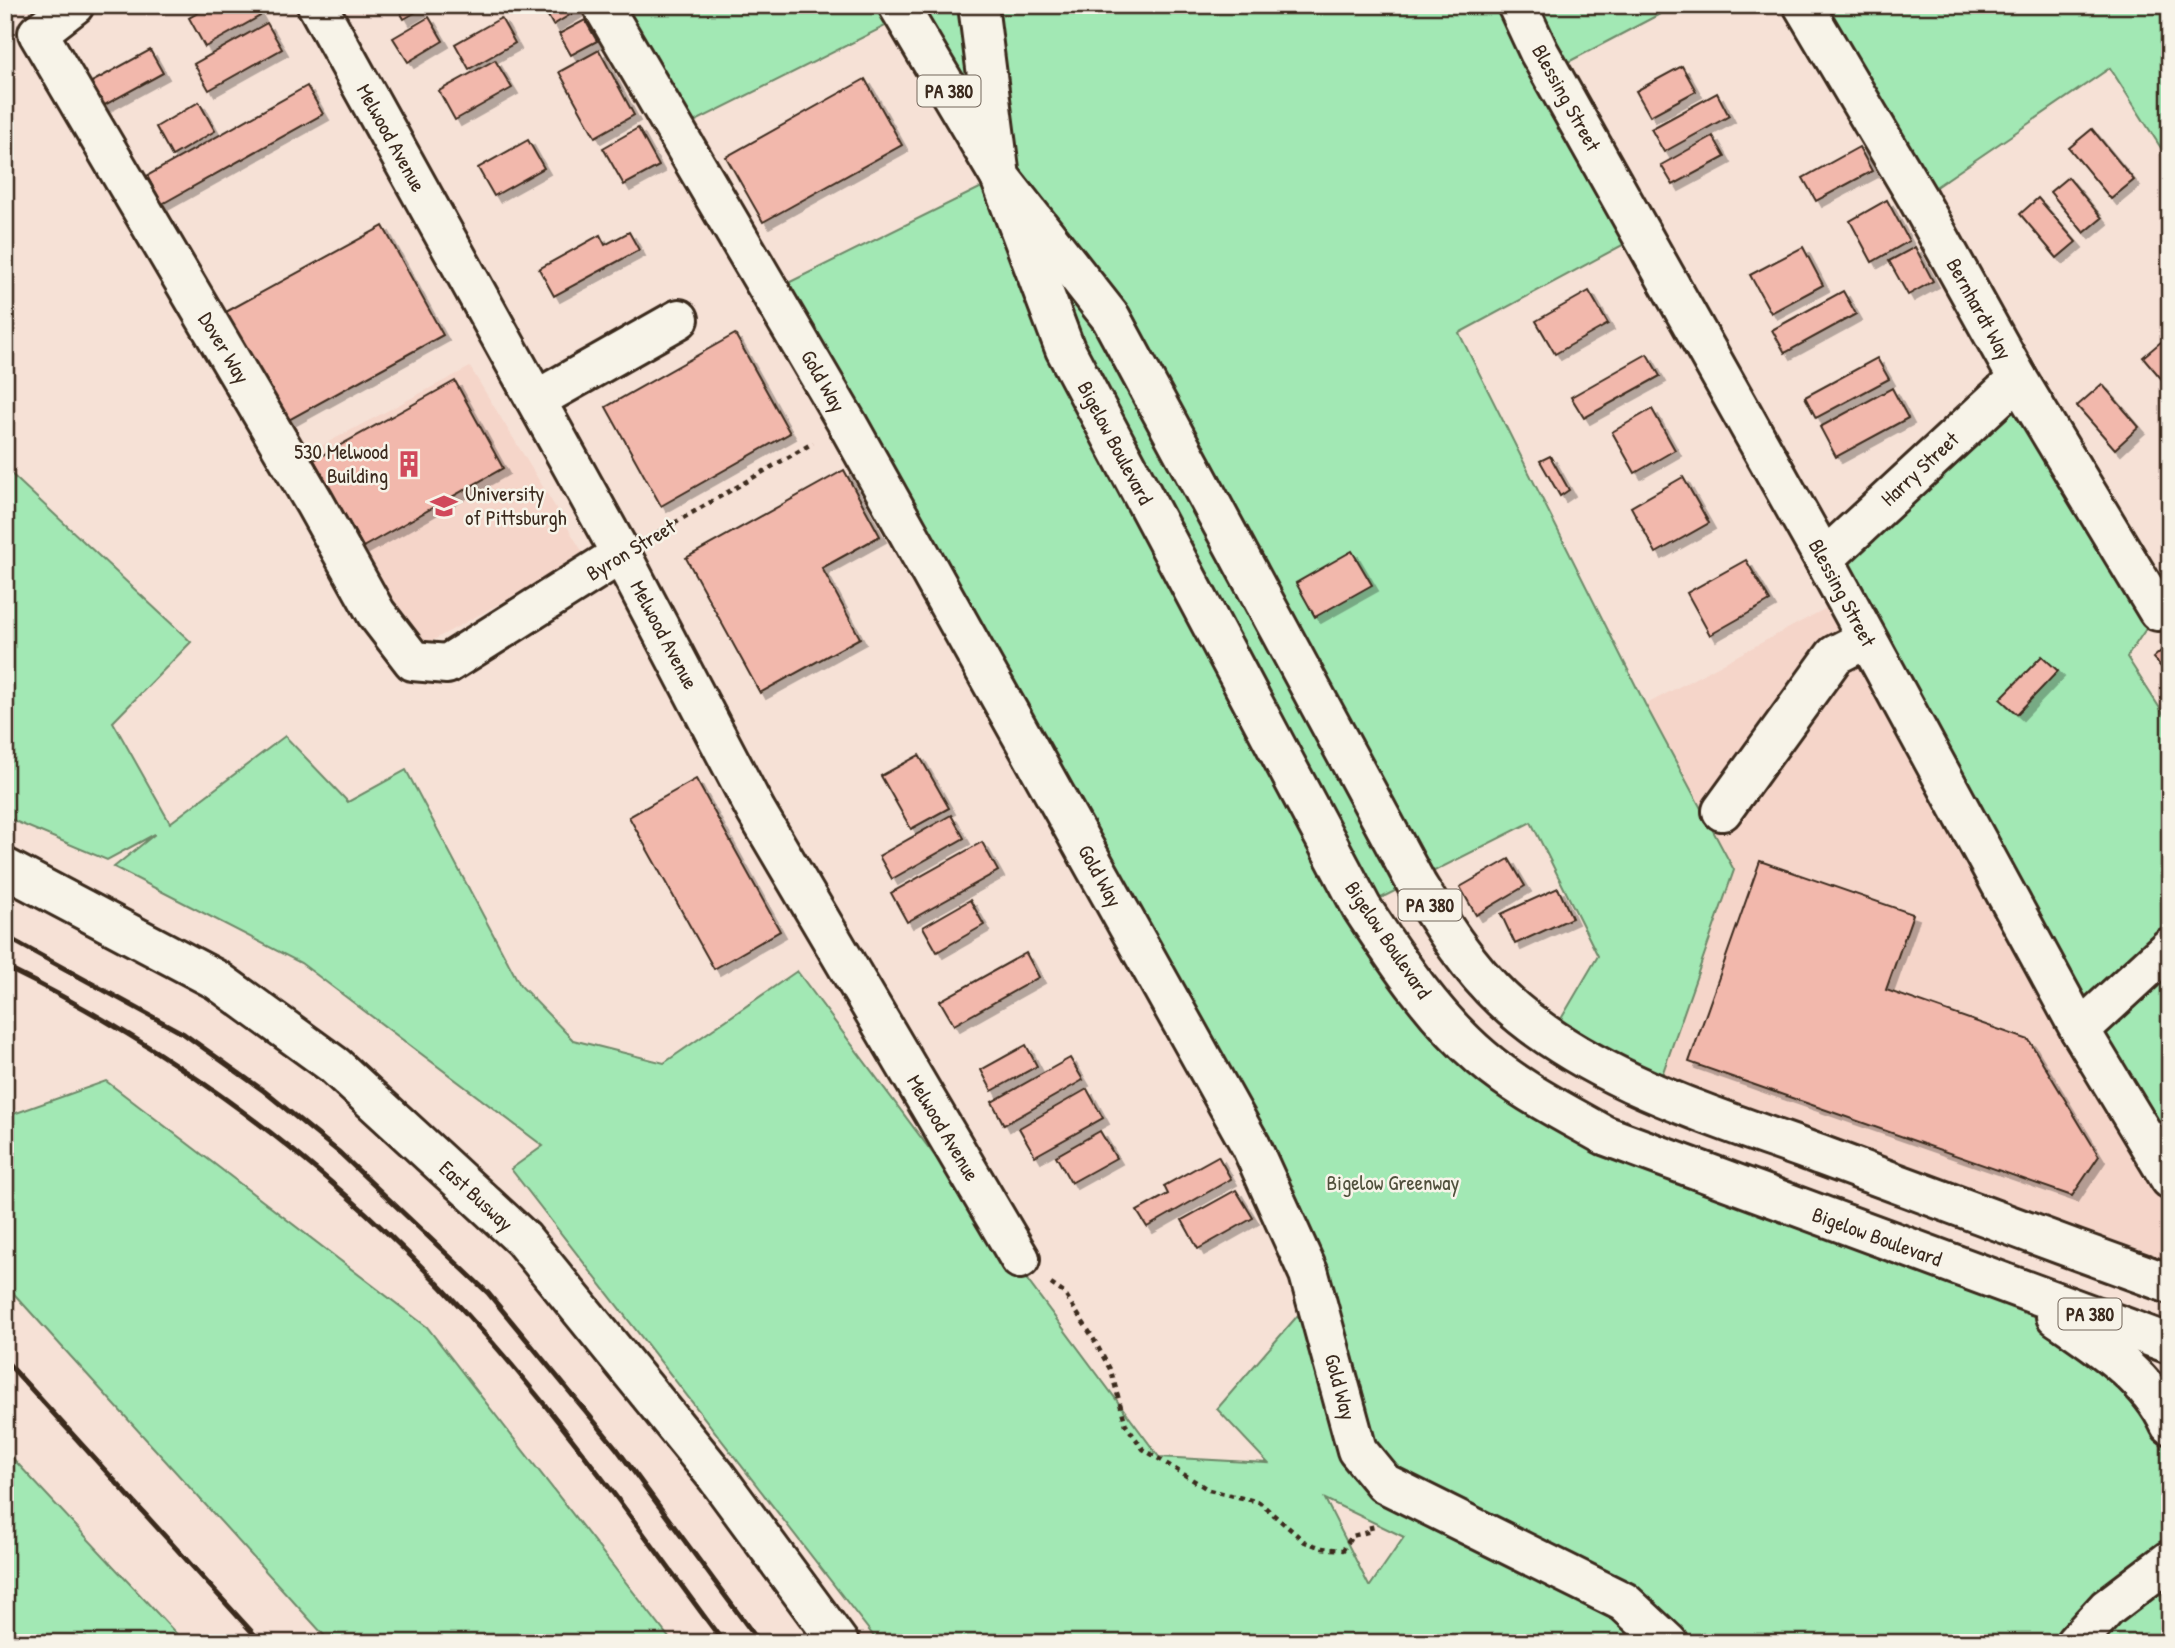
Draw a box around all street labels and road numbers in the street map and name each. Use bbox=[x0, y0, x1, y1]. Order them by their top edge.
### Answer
street label: Blessing Street bbox=[1525, 39, 1608, 157]
road number: PA 380 bbox=[918, 76, 981, 106]
street label: Melwood Avenue bbox=[350, 79, 433, 197]
street label: Bernhardt Way bbox=[1940, 253, 2019, 365]
street label: Dover Way bbox=[192, 307, 257, 389]
street label: Gold Way bbox=[794, 344, 853, 417]
street label: Bigelow Boulevard bbox=[1071, 376, 1160, 510]
street label: Harry Street bbox=[1874, 424, 1966, 512]
street label: Byron Street bbox=[581, 511, 681, 588]
street label: Blessing Street bbox=[1802, 534, 1883, 652]
street label: Melwood Avenue bbox=[624, 575, 705, 694]
street label: Gold Way bbox=[1071, 839, 1129, 912]
street label: Bigelow Boulevard bbox=[1338, 875, 1438, 1004]
road number: PA 380 bbox=[1398, 890, 1462, 920]
street label: Melwood Avenue bbox=[900, 1069, 987, 1186]
street label: East Busway bbox=[433, 1154, 520, 1238]
street label: Bigelow Boulevard bbox=[1808, 1200, 1946, 1273]
road number: PA 380 bbox=[2058, 1298, 2122, 1330]
street label: Gold Way bbox=[1318, 1351, 1363, 1423]

